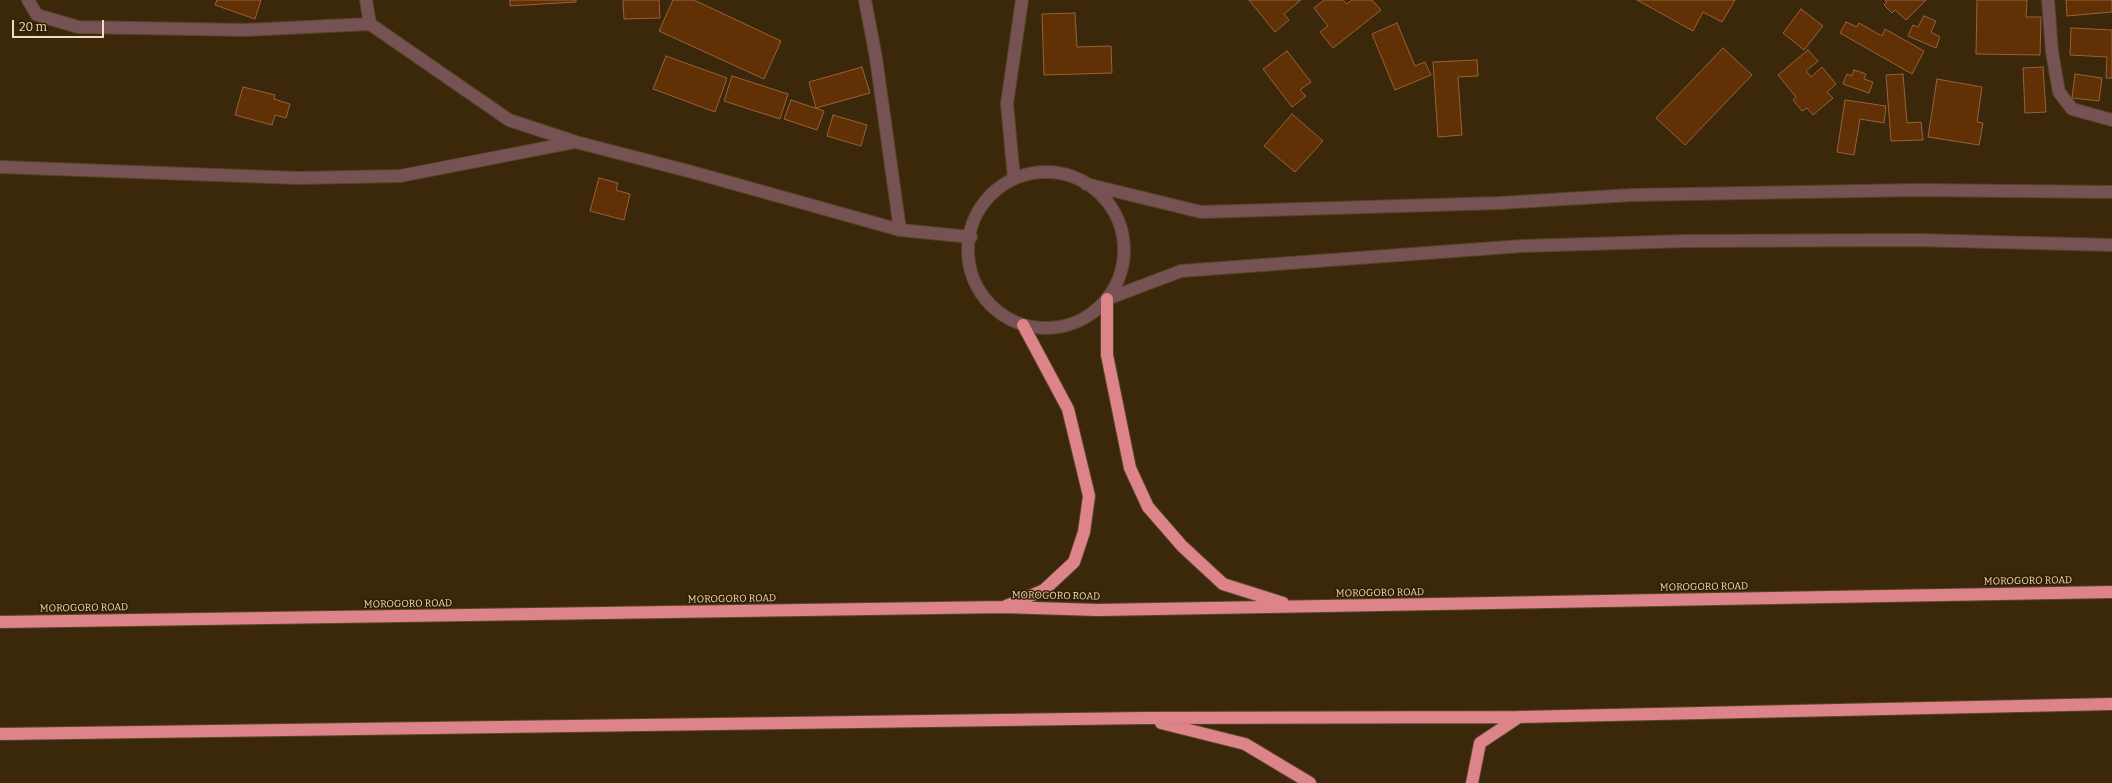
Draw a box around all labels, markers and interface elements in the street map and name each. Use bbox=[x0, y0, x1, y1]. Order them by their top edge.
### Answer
scale bar bbox=[14, 12, 106, 38]
text: 20 m bbox=[19, 20, 47, 34]
street label: MOROGORO ROAD bbox=[1984, 574, 2072, 588]
street label: MOROGORO ROAD bbox=[1660, 580, 1748, 594]
street label: MOROGORO ROAD bbox=[1336, 586, 1424, 600]
street label: MOROGORO ROAD bbox=[1012, 589, 1100, 603]
street label: MOROGORO ROAD bbox=[688, 592, 776, 606]
street label: MOROGORO ROAD bbox=[364, 597, 452, 611]
street label: MOROGORO ROAD bbox=[40, 601, 128, 615]

